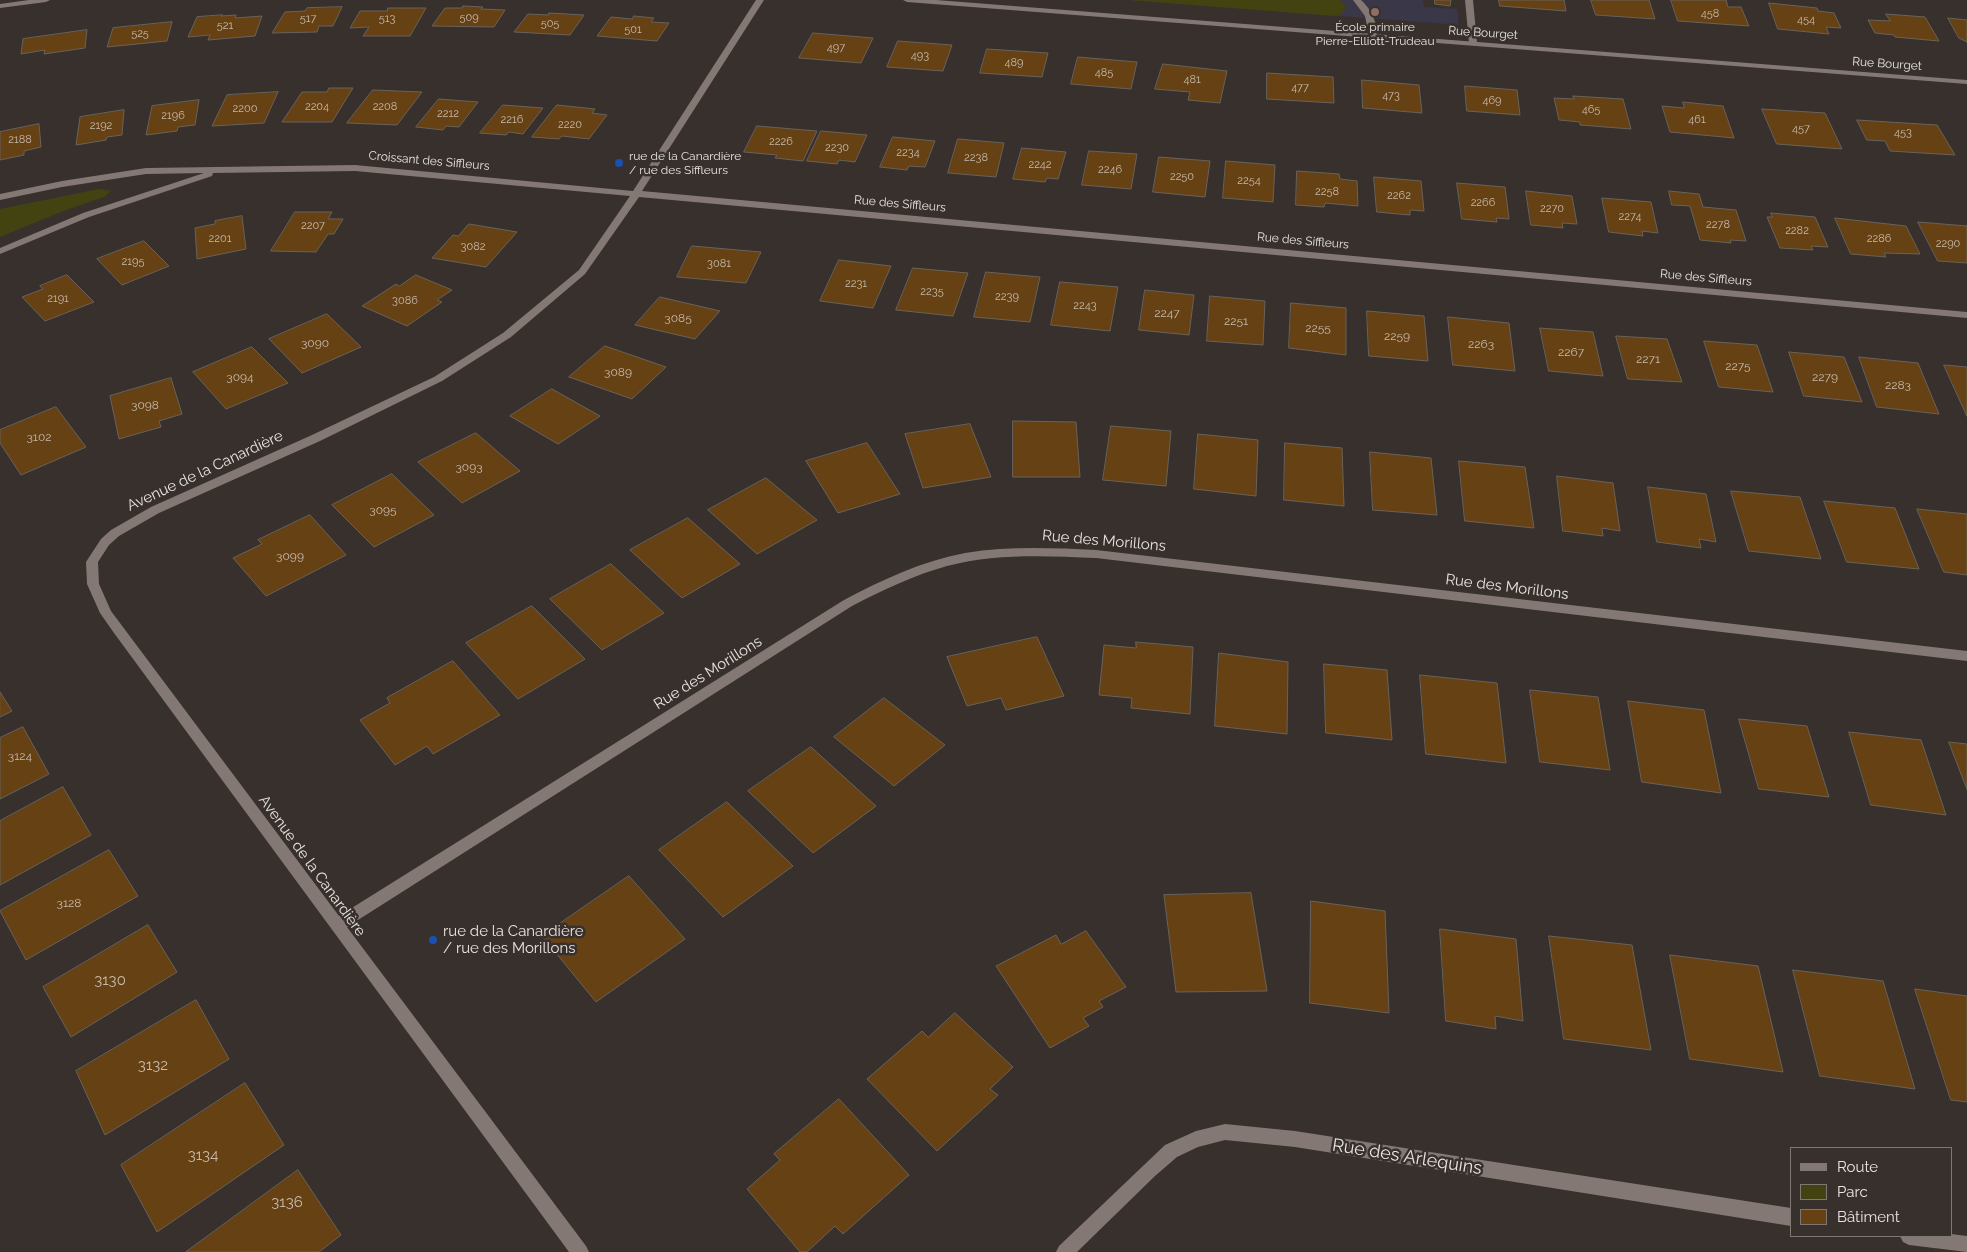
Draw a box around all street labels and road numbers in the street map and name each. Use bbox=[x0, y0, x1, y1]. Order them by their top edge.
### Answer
street label: Rue Bourget bbox=[1448, 23, 1518, 43]
street label: Rue Bourget bbox=[1852, 54, 1922, 74]
street label: Croissant des Siffleurs bbox=[368, 149, 490, 173]
street label: Rue des Siffleurs bbox=[853, 193, 947, 215]
street label: Rue des Siffleurs bbox=[1256, 230, 1350, 252]
street label: Rue des Siffleurs bbox=[1659, 267, 1753, 289]
street label: Avenue de la Canardière bbox=[124, 427, 286, 515]
street label: Rue des Morillons bbox=[1041, 527, 1167, 555]
street label: Rue des Morillons bbox=[1444, 571, 1570, 603]
street label: Rue des Morillons bbox=[651, 633, 765, 713]
street label: Avenue de la Canardière bbox=[255, 792, 369, 940]
street label: Rue des Arlequins bbox=[1331, 1134, 1483, 1180]

